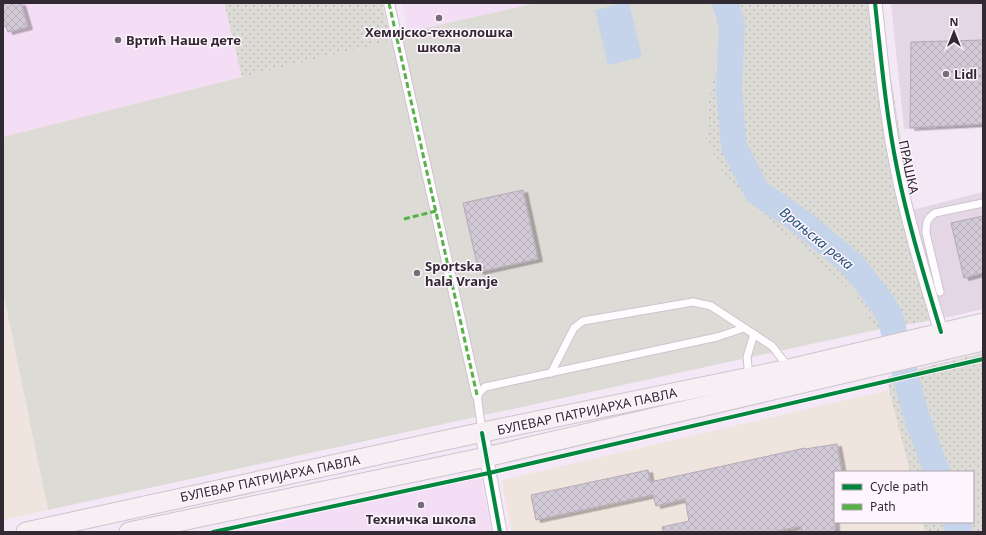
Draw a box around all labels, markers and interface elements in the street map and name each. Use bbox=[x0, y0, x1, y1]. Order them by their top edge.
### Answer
north arrow bbox=[934, 12, 974, 52]
marker: Хемијско-технолошка школа bbox=[434, 13, 444, 23]
text: N bbox=[950, 14, 958, 29]
place label: Хемијско-технолошка школа bbox=[365, 23, 513, 56]
place label: Вртић Наше дете bbox=[126, 31, 241, 49]
marker: Вртић Наше дете bbox=[113, 35, 123, 45]
place label: Lidl bbox=[954, 65, 977, 83]
marker: Lidl bbox=[941, 69, 951, 79]
street label: ПРАШКА bbox=[894, 138, 924, 196]
water label: Врањска река bbox=[776, 202, 858, 274]
place label: Sportska hala Vranje bbox=[425, 257, 498, 290]
marker: Sportska hala Vranje bbox=[412, 268, 422, 278]
street label: БУЛЕВАР ПАТРИЈАРХА ПАВЛА bbox=[495, 383, 679, 439]
street label: БУЛЕВАР ПАТРИЈАРХА ПАВЛА bbox=[178, 450, 362, 506]
legend bbox=[834, 471, 974, 523]
text: Cycle path bbox=[870, 478, 928, 495]
text: Path bbox=[870, 498, 896, 515]
marker: Техничка школа bbox=[416, 500, 426, 510]
place label: Техничка школа bbox=[366, 510, 476, 528]

